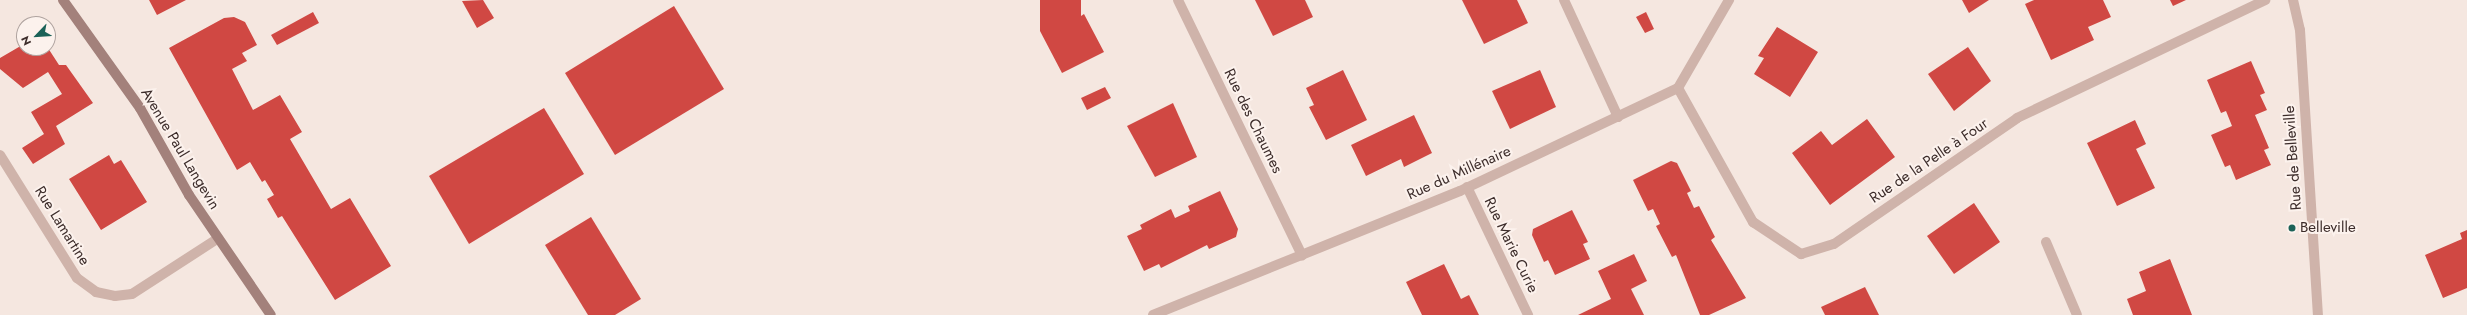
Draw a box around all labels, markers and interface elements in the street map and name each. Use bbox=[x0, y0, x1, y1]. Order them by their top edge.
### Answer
north arrow bbox=[16, 16, 56, 56]
text: N bbox=[17, 33, 35, 48]
street label: Rue des Chaumes bbox=[1220, 66, 1286, 176]
street label: Avenue Paul Langevin bbox=[137, 85, 223, 213]
street label: Rue de Belleville bbox=[2280, 105, 2306, 211]
street label: Rue de la Pelle à Four bbox=[1866, 115, 1992, 207]
street label: Rue du Millénaire bbox=[1404, 142, 1514, 204]
street label: Rue Lamartine bbox=[31, 183, 93, 269]
street label: Rue Marie Curie bbox=[1480, 194, 1542, 296]
place label: Belleville bbox=[2300, 219, 2356, 237]
marker: Belleville bbox=[2287, 223, 2297, 233]

